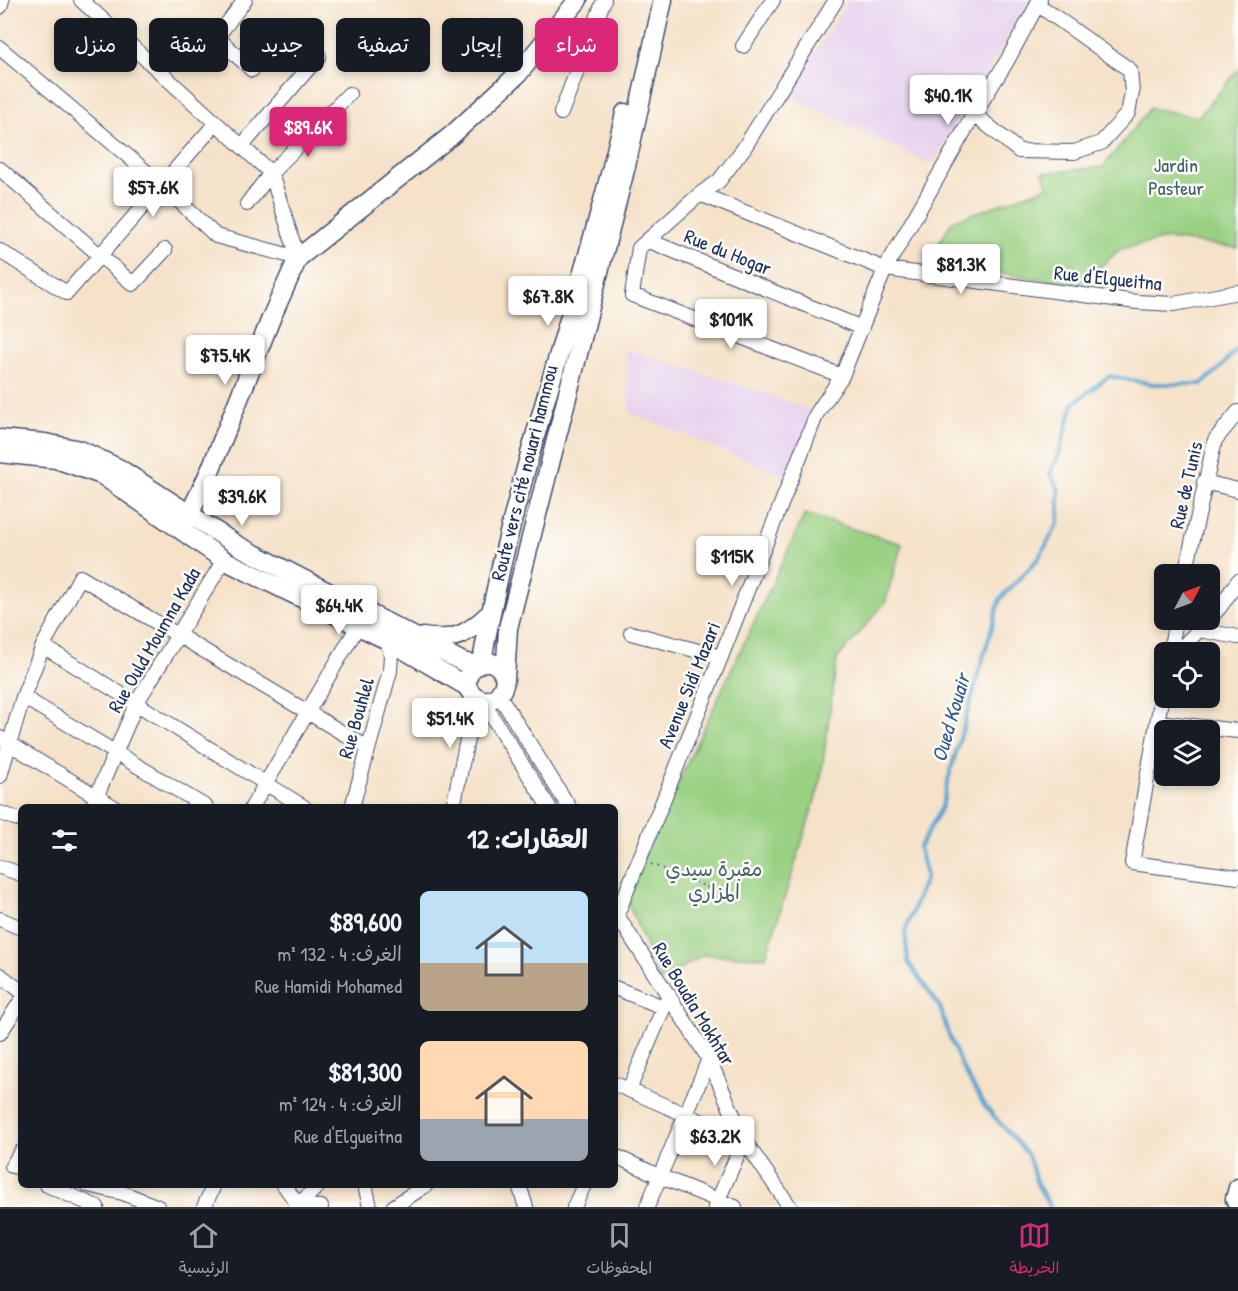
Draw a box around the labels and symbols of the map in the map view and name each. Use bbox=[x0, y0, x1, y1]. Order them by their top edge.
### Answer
pin: $40.1K bbox=[899, 75, 997, 126]
pin: $89.6K bbox=[259, 107, 357, 158]
park label: Jardin Pasteur bbox=[1148, 151, 1204, 201]
pin: $57.6K bbox=[104, 167, 202, 218]
street label: Rue du Hogar bbox=[681, 222, 776, 281]
pin: $81.3K bbox=[912, 244, 1010, 295]
street label: Rue d'Elgueitna bbox=[1053, 258, 1163, 297]
pin: $67.8K bbox=[499, 276, 597, 327]
pin: $101K bbox=[689, 299, 773, 350]
pin: $75.4K bbox=[176, 335, 274, 386]
street label: Route vers cité nouari hammou bbox=[484, 362, 563, 584]
street label: Rue de Tunis bbox=[1162, 438, 1209, 531]
pin: $39.6K bbox=[193, 476, 291, 527]
pin: $115K bbox=[690, 536, 774, 587]
street label: Rue Ould Moumna Kada bbox=[101, 562, 206, 717]
north arrow bbox=[1154, 564, 1220, 630]
pin: $64.4K bbox=[290, 585, 388, 636]
street label: Avenue Sidi Mazari bbox=[651, 618, 726, 752]
water label: Oued Kouair bbox=[924, 668, 978, 765]
street label: Rue Bouhlel bbox=[331, 674, 380, 761]
pin: $51.4K bbox=[401, 698, 499, 749]
park label: مقبرة سيدي المزاري bbox=[666, 855, 762, 907]
street label: Rue Boudia Mokhtar bbox=[647, 937, 742, 1071]
pin: $63.2K bbox=[666, 1116, 764, 1167]

